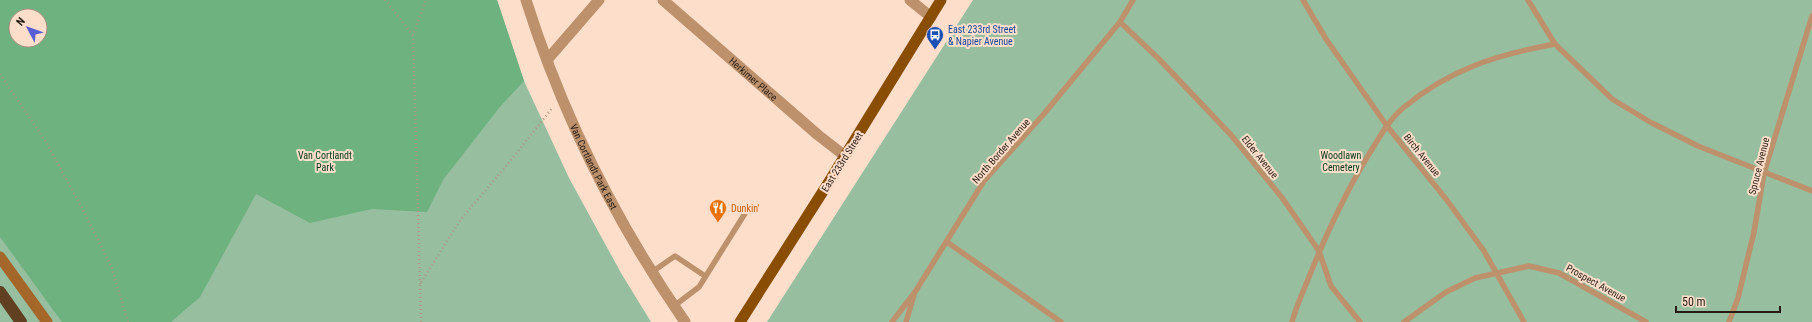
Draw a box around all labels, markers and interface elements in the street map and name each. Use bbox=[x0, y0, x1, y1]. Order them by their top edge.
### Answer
north arrow bbox=[8, 8, 48, 48]
text: N bbox=[14, 15, 28, 29]
place label: East 233rd Street & Napier Avenue bbox=[948, 24, 1016, 47]
bus stop icon: East 233rd Street & Napier Avenue bbox=[925, 25, 945, 50]
street label: Herkimer Place bbox=[727, 55, 780, 103]
street label: North Border Avenue bbox=[970, 116, 1032, 185]
street label: Van Cortlandt Park East bbox=[568, 122, 620, 211]
street label: East 233rd Street bbox=[819, 130, 865, 194]
street label: Birch Avenue bbox=[1402, 132, 1443, 179]
street label: Elder Avenue bbox=[1240, 134, 1281, 181]
street label: Spruce Avenue bbox=[1747, 136, 1771, 196]
park label: Van Cortlandt Park bbox=[298, 150, 352, 173]
park label: Woodlawn Cemetery bbox=[1321, 150, 1362, 173]
restaurant icon: Dunkin' bbox=[708, 198, 728, 223]
place label: Dunkin' bbox=[731, 203, 760, 214]
street label: Prospect Avenue bbox=[1564, 262, 1628, 304]
scale bar bbox=[1676, 288, 1780, 314]
text: 50 m bbox=[1682, 295, 1706, 309]

